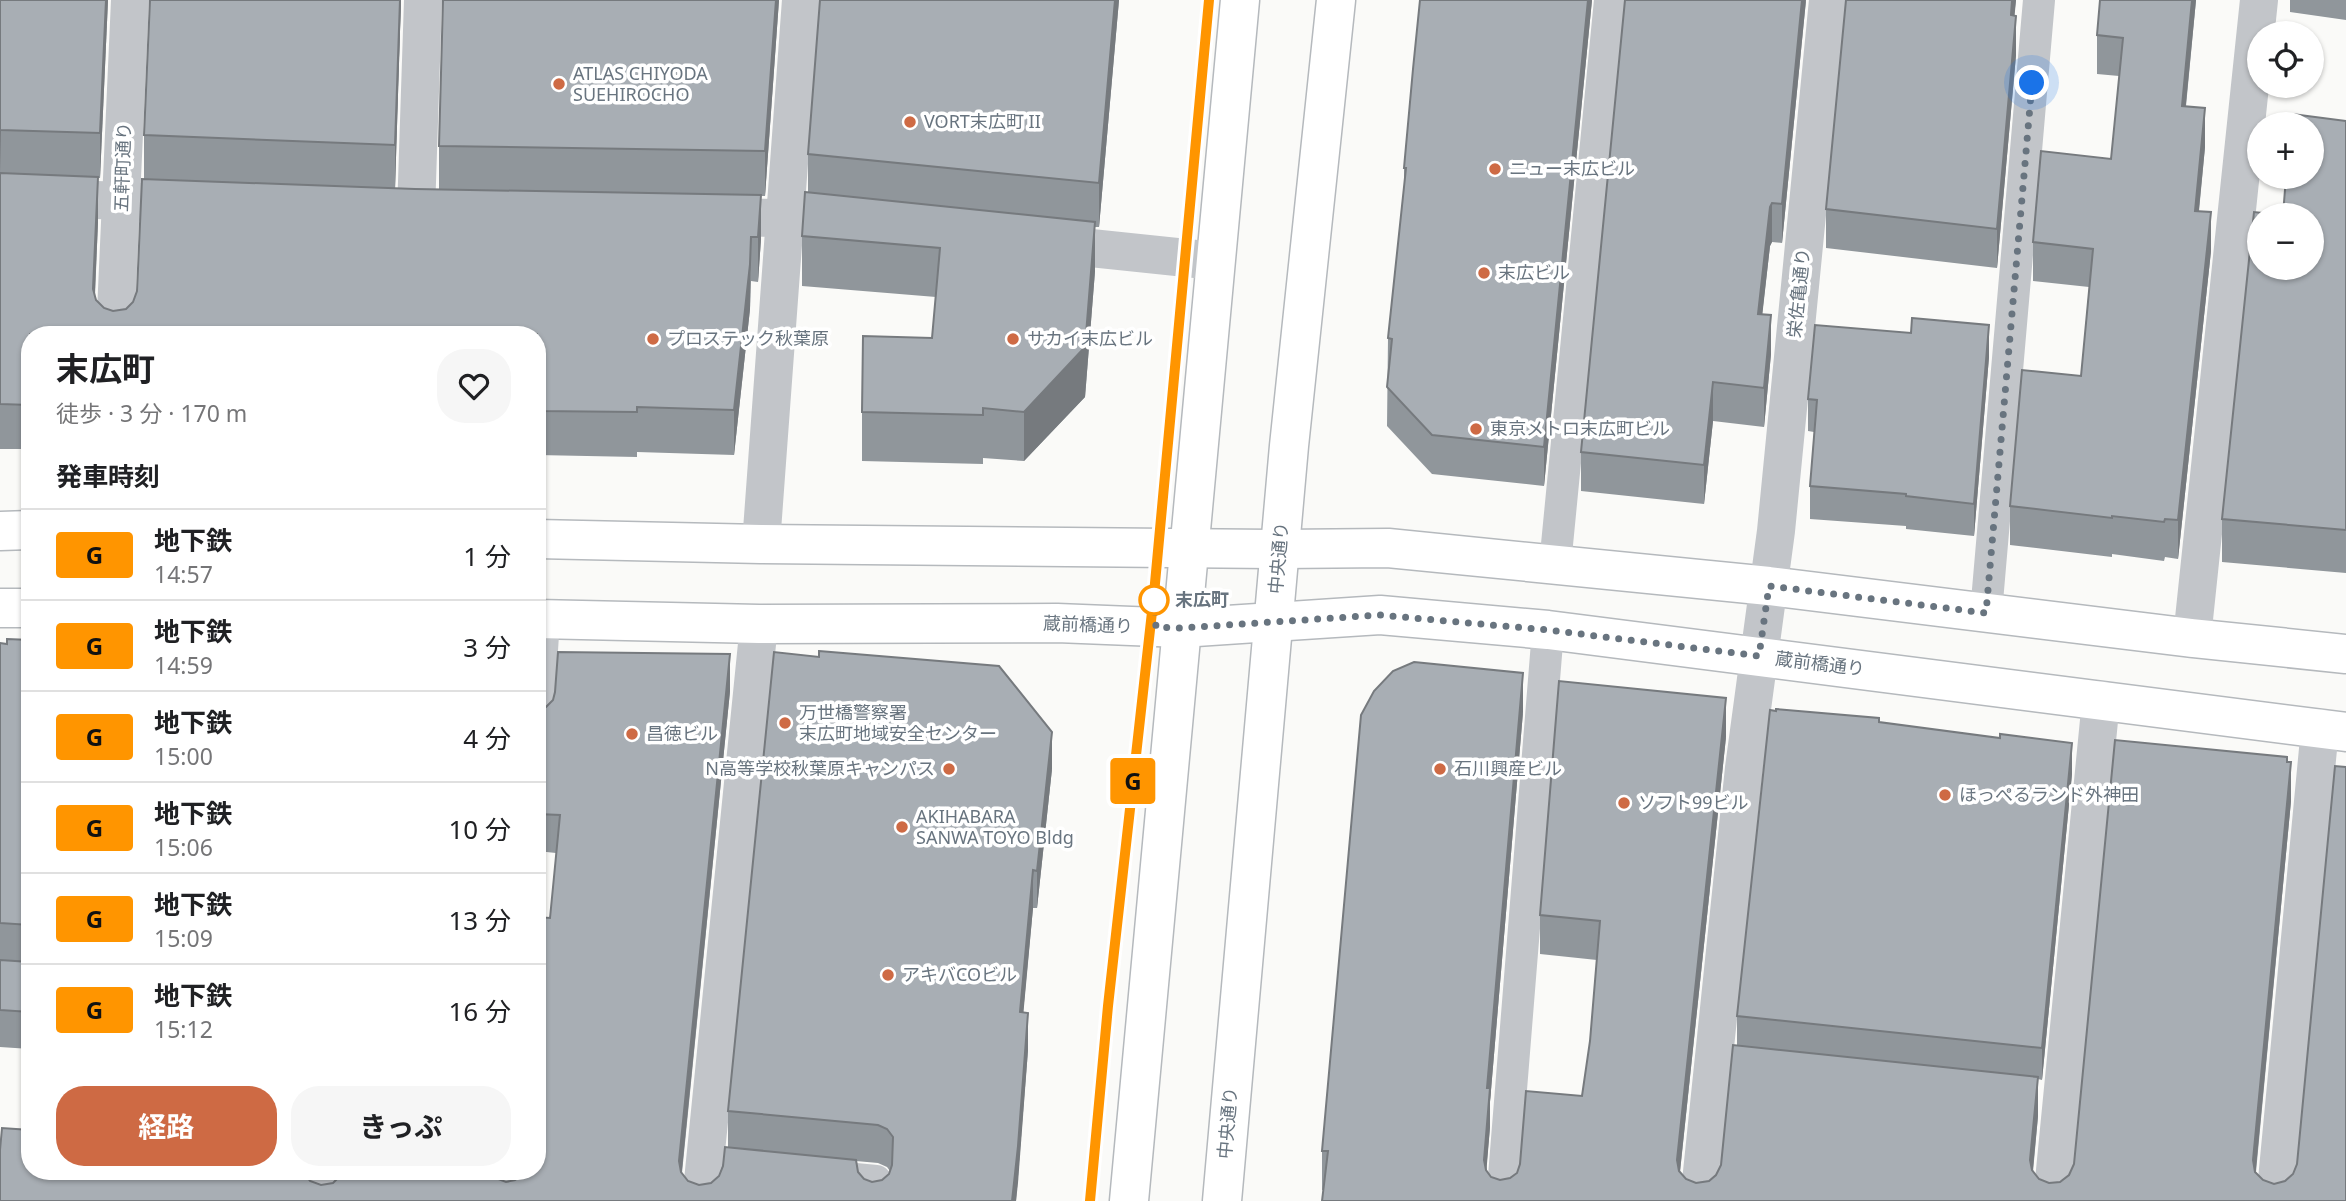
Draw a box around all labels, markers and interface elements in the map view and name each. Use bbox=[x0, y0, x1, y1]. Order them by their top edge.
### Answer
map controls bbox=[2247, 21, 2324, 280]
button: locate bbox=[2247, 21, 2324, 98]
place label: ATLAS CHIYODA SUEHIROCHO bbox=[573, 61, 708, 106]
your location bbox=[2014, 65, 2049, 100]
marker: ATLAS CHIYODA SUEHIROCHO bbox=[551, 76, 567, 92]
place label: VORT末広町 II bbox=[924, 109, 1041, 133]
button: + bbox=[2247, 112, 2324, 189]
marker: VORT末広町 II bbox=[902, 114, 918, 130]
street label: 五軒町通り bbox=[108, 122, 136, 212]
place label: ニュー末広ビル bbox=[1509, 156, 1635, 180]
marker: ニュー末広ビル bbox=[1487, 161, 1503, 177]
button: − bbox=[2247, 203, 2324, 280]
street label: 栄佐亀通り bbox=[1781, 247, 1815, 339]
place label: 末広ビル bbox=[1498, 260, 1570, 284]
marker: 末広ビル bbox=[1476, 265, 1492, 281]
place label: プロステック秋葉原 bbox=[667, 326, 829, 350]
place label: サカイ末広ビル bbox=[1027, 326, 1153, 350]
marker: プロステック秋葉原 bbox=[645, 331, 661, 347]
marker: サカイ末広ビル bbox=[1005, 331, 1021, 347]
text: 末広町 bbox=[56, 346, 155, 391]
button: heart bbox=[437, 349, 511, 423]
text: 徒歩 · 3 分 · 170 m bbox=[56, 397, 247, 429]
place label: 東京メトロ末広町ビル bbox=[1490, 416, 1670, 440]
marker: 東京メトロ末広町ビル bbox=[1468, 421, 1484, 437]
text: 発車時刻 bbox=[56, 458, 160, 494]
street label: 中央通り bbox=[1263, 521, 1293, 595]
text: 地下鉄 bbox=[154, 522, 232, 558]
text: G bbox=[86, 538, 103, 571]
text: 1 分 bbox=[463, 538, 511, 574]
text: 14:57 bbox=[154, 558, 213, 590]
marker: 末広町 bbox=[1139, 585, 1169, 615]
place label: 末広町 bbox=[1175, 587, 1229, 611]
street label: 蔵前橋通り bbox=[1043, 610, 1133, 638]
text: 地下鉄 bbox=[154, 613, 232, 649]
text: G bbox=[86, 629, 103, 662]
text: 3 分 bbox=[463, 629, 511, 665]
street label: 蔵前橋通り bbox=[1774, 646, 1866, 680]
text: 14:59 bbox=[154, 649, 213, 681]
place label: 万世橋警察署 末広町地域安全センター bbox=[799, 700, 997, 745]
text: 地下鉄 bbox=[154, 704, 232, 740]
marker: 万世橋警察署 末広町地域安全センター bbox=[777, 715, 793, 731]
text: G bbox=[86, 720, 103, 753]
text: 4 分 bbox=[463, 720, 511, 756]
place label: 昌徳ビル bbox=[646, 721, 718, 745]
marker: 昌徳ビル bbox=[624, 726, 640, 742]
text: 15:00 bbox=[154, 740, 213, 772]
place label: N高等学校秋葉原キャンパス bbox=[705, 756, 935, 780]
place label: 石川興産ビル bbox=[1454, 756, 1562, 780]
line badge: G bbox=[1110, 758, 1156, 804]
marker: N高等学校秋葉原キャンパス bbox=[941, 761, 957, 777]
marker: 石川興産ビル bbox=[1432, 761, 1448, 777]
text: G bbox=[1124, 764, 1142, 797]
place label: ほっぺるランド外神田 bbox=[1959, 782, 2139, 806]
marker: ほっぺるランド外神田 bbox=[1937, 787, 1953, 803]
place label: ソフト99ビル bbox=[1638, 790, 1749, 814]
text: 地下鉄 bbox=[154, 795, 232, 831]
marker: ソフト99ビル bbox=[1616, 795, 1632, 811]
place label: AKIHABARA SANWA TOYO Bldg bbox=[916, 804, 1074, 849]
text: G bbox=[86, 811, 103, 844]
text: 10 分 bbox=[448, 811, 511, 847]
marker: AKIHABARA SANWA TOYO Bldg bbox=[894, 819, 910, 835]
text: 15:06 bbox=[154, 831, 213, 863]
text: 地下鉄 bbox=[154, 886, 232, 922]
text: G bbox=[86, 902, 103, 935]
text: 13 分 bbox=[448, 902, 511, 938]
text: 15:09 bbox=[154, 922, 213, 954]
place label: アキバCOビル bbox=[902, 962, 1017, 986]
marker: アキバCOビル bbox=[880, 967, 896, 983]
text: 地下鉄 bbox=[154, 977, 232, 1013]
text: G bbox=[86, 993, 103, 1026]
text: 16 分 bbox=[448, 993, 511, 1029]
text: 15:12 bbox=[154, 1013, 213, 1045]
button: 経路 bbox=[56, 1086, 277, 1166]
button: きっぷ bbox=[291, 1086, 511, 1166]
street label: 中央通り bbox=[1212, 1086, 1242, 1160]

